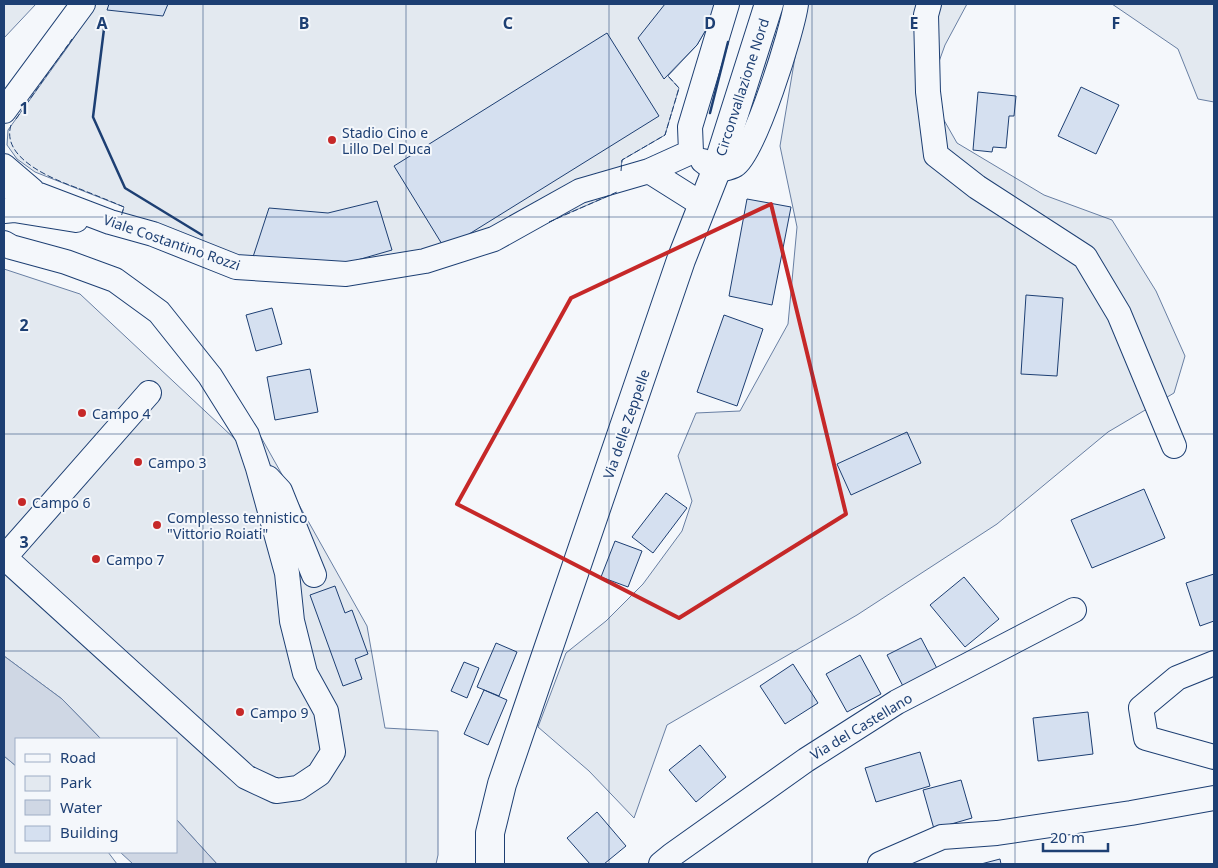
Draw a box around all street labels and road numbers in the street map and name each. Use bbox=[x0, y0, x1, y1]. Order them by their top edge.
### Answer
street label: Circonvallazione Nord bbox=[711, 16, 773, 158]
street label: Viale Costantino Rozzi bbox=[101, 210, 243, 274]
street label: Via delle Zeppelle bbox=[598, 366, 654, 481]
street label: Via del Castellano bbox=[806, 688, 916, 764]

